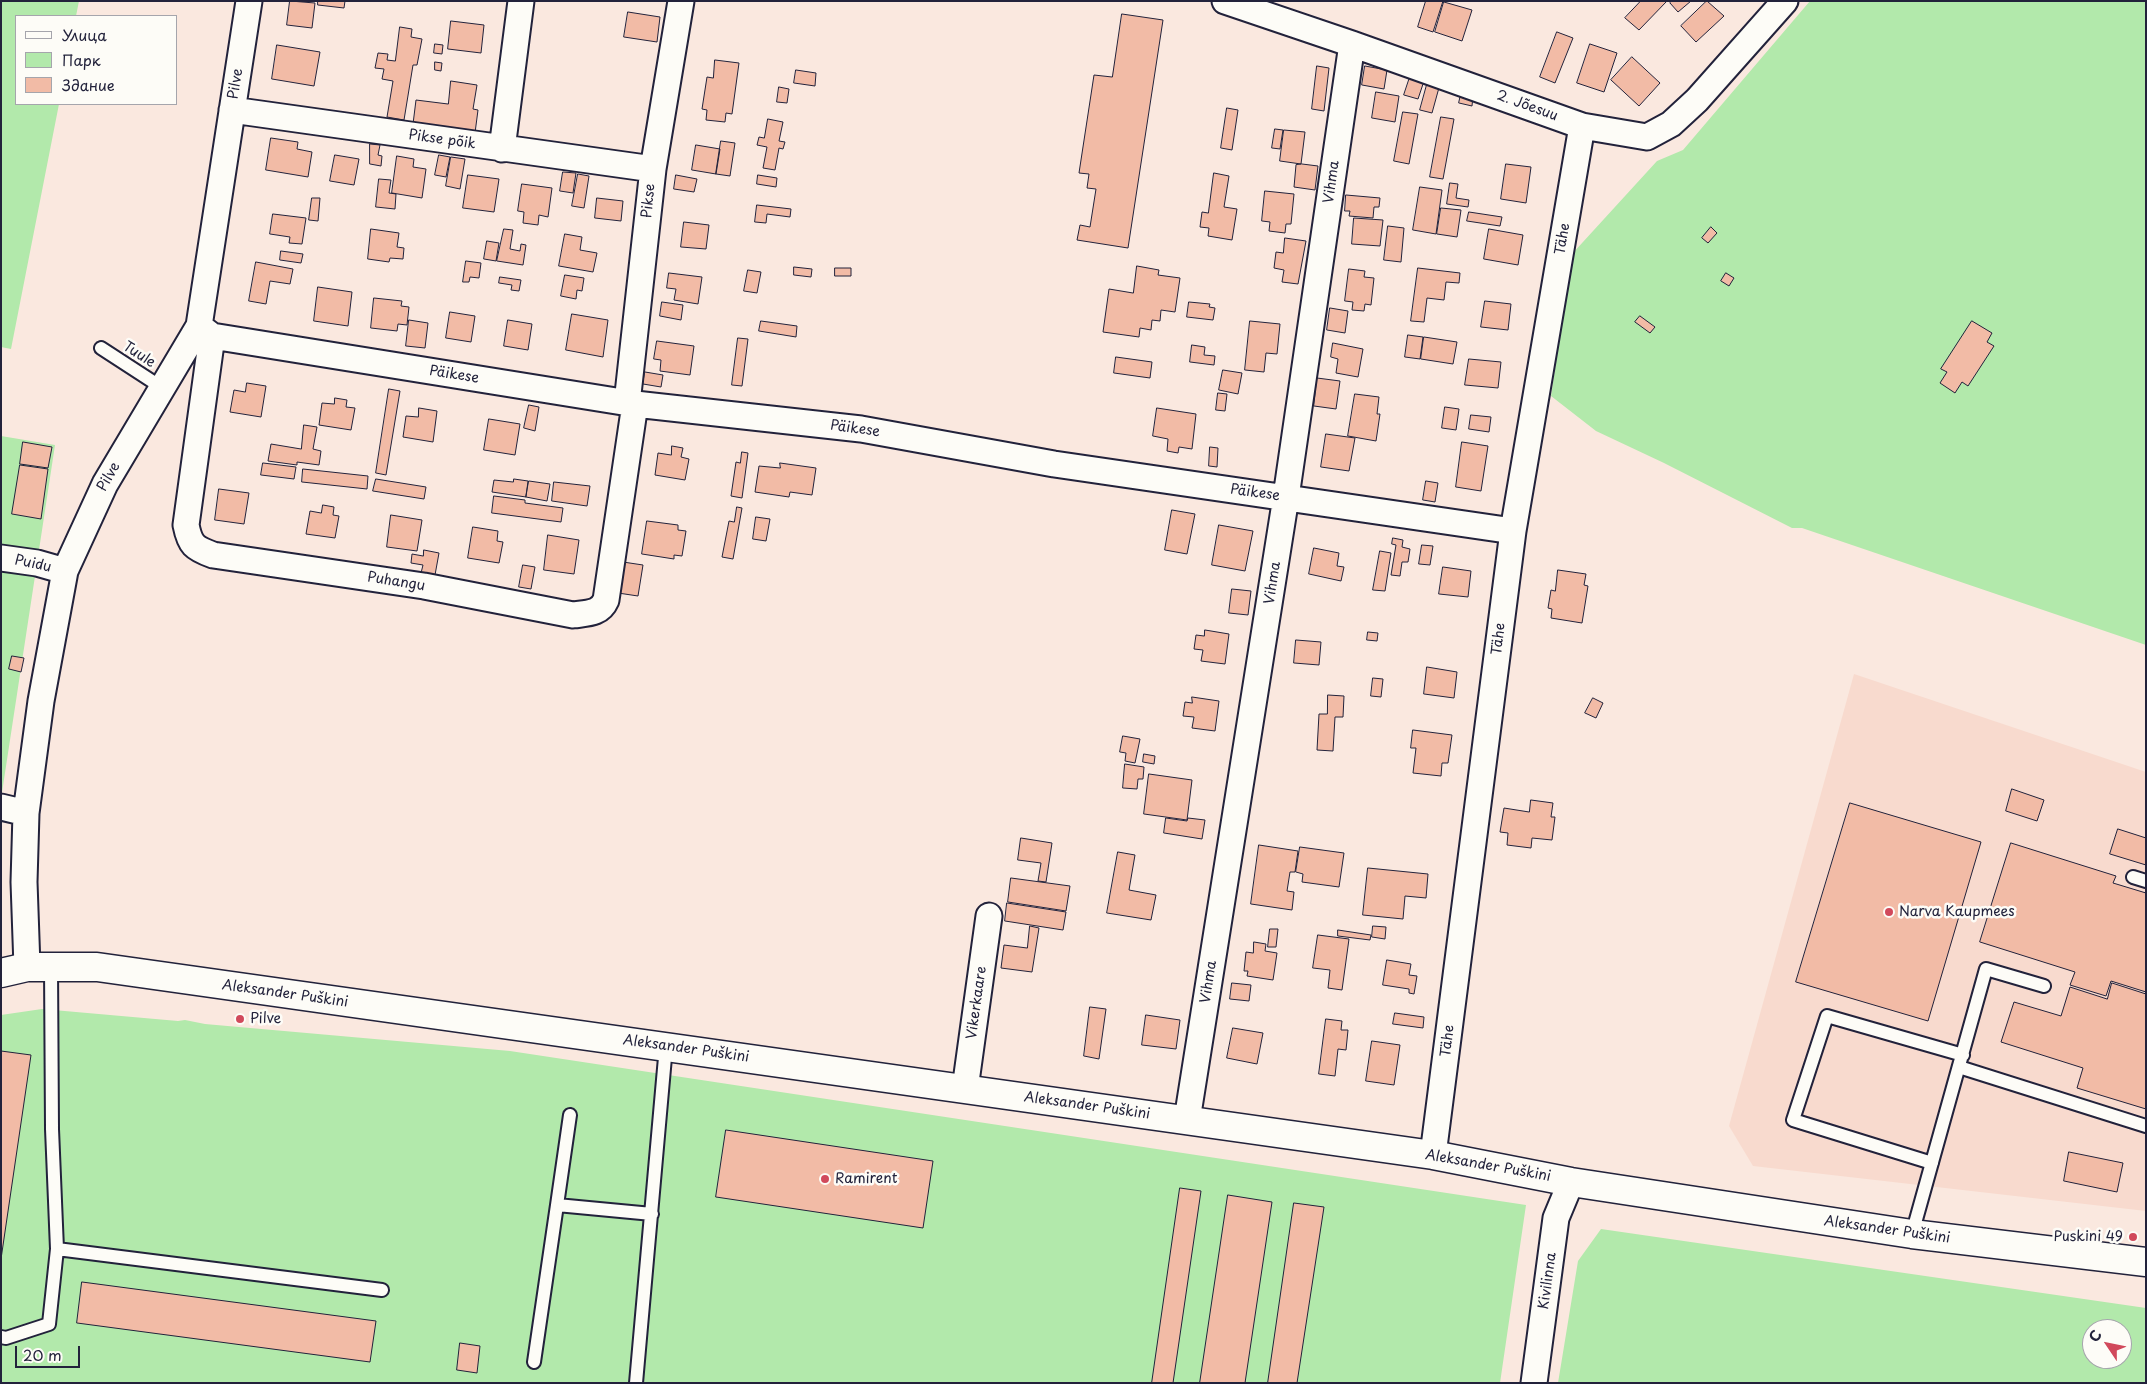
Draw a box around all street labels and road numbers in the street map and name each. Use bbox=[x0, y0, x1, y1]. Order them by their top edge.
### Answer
street label: Pilve bbox=[225, 67, 247, 101]
street label: 2. Jõesuu bbox=[1494, 87, 1560, 125]
street label: Pikse põik bbox=[407, 127, 477, 153]
street label: Vihma bbox=[1321, 160, 1343, 204]
street label: Pikse bbox=[639, 183, 659, 219]
street label: Tähe bbox=[1552, 222, 1574, 256]
street label: Tuule bbox=[120, 338, 158, 372]
street label: Päikese bbox=[428, 363, 480, 387]
street label: Päikese bbox=[829, 417, 881, 441]
street label: Pilve bbox=[94, 459, 124, 495]
street label: Päikese bbox=[1229, 481, 1281, 505]
street label: Puidu bbox=[13, 552, 53, 576]
street label: Vihma bbox=[1261, 561, 1285, 605]
street label: Puhangu bbox=[366, 569, 426, 595]
street label: Tähe bbox=[1489, 622, 1509, 656]
street label: Vihma bbox=[1197, 960, 1221, 1004]
street label: Vikerkaare bbox=[964, 965, 990, 1041]
street label: Aleksander Puškini bbox=[221, 977, 349, 1011]
street label: Tähe bbox=[1438, 1024, 1458, 1058]
street label: Aleksander Puškini bbox=[622, 1032, 750, 1066]
street label: Aleksander Puškini bbox=[1023, 1089, 1151, 1123]
street label: Aleksander Puškini bbox=[1424, 1147, 1552, 1185]
street label: Aleksander Puškini bbox=[1823, 1213, 1951, 1247]
street label: Kivilinna bbox=[1536, 1251, 1560, 1311]

